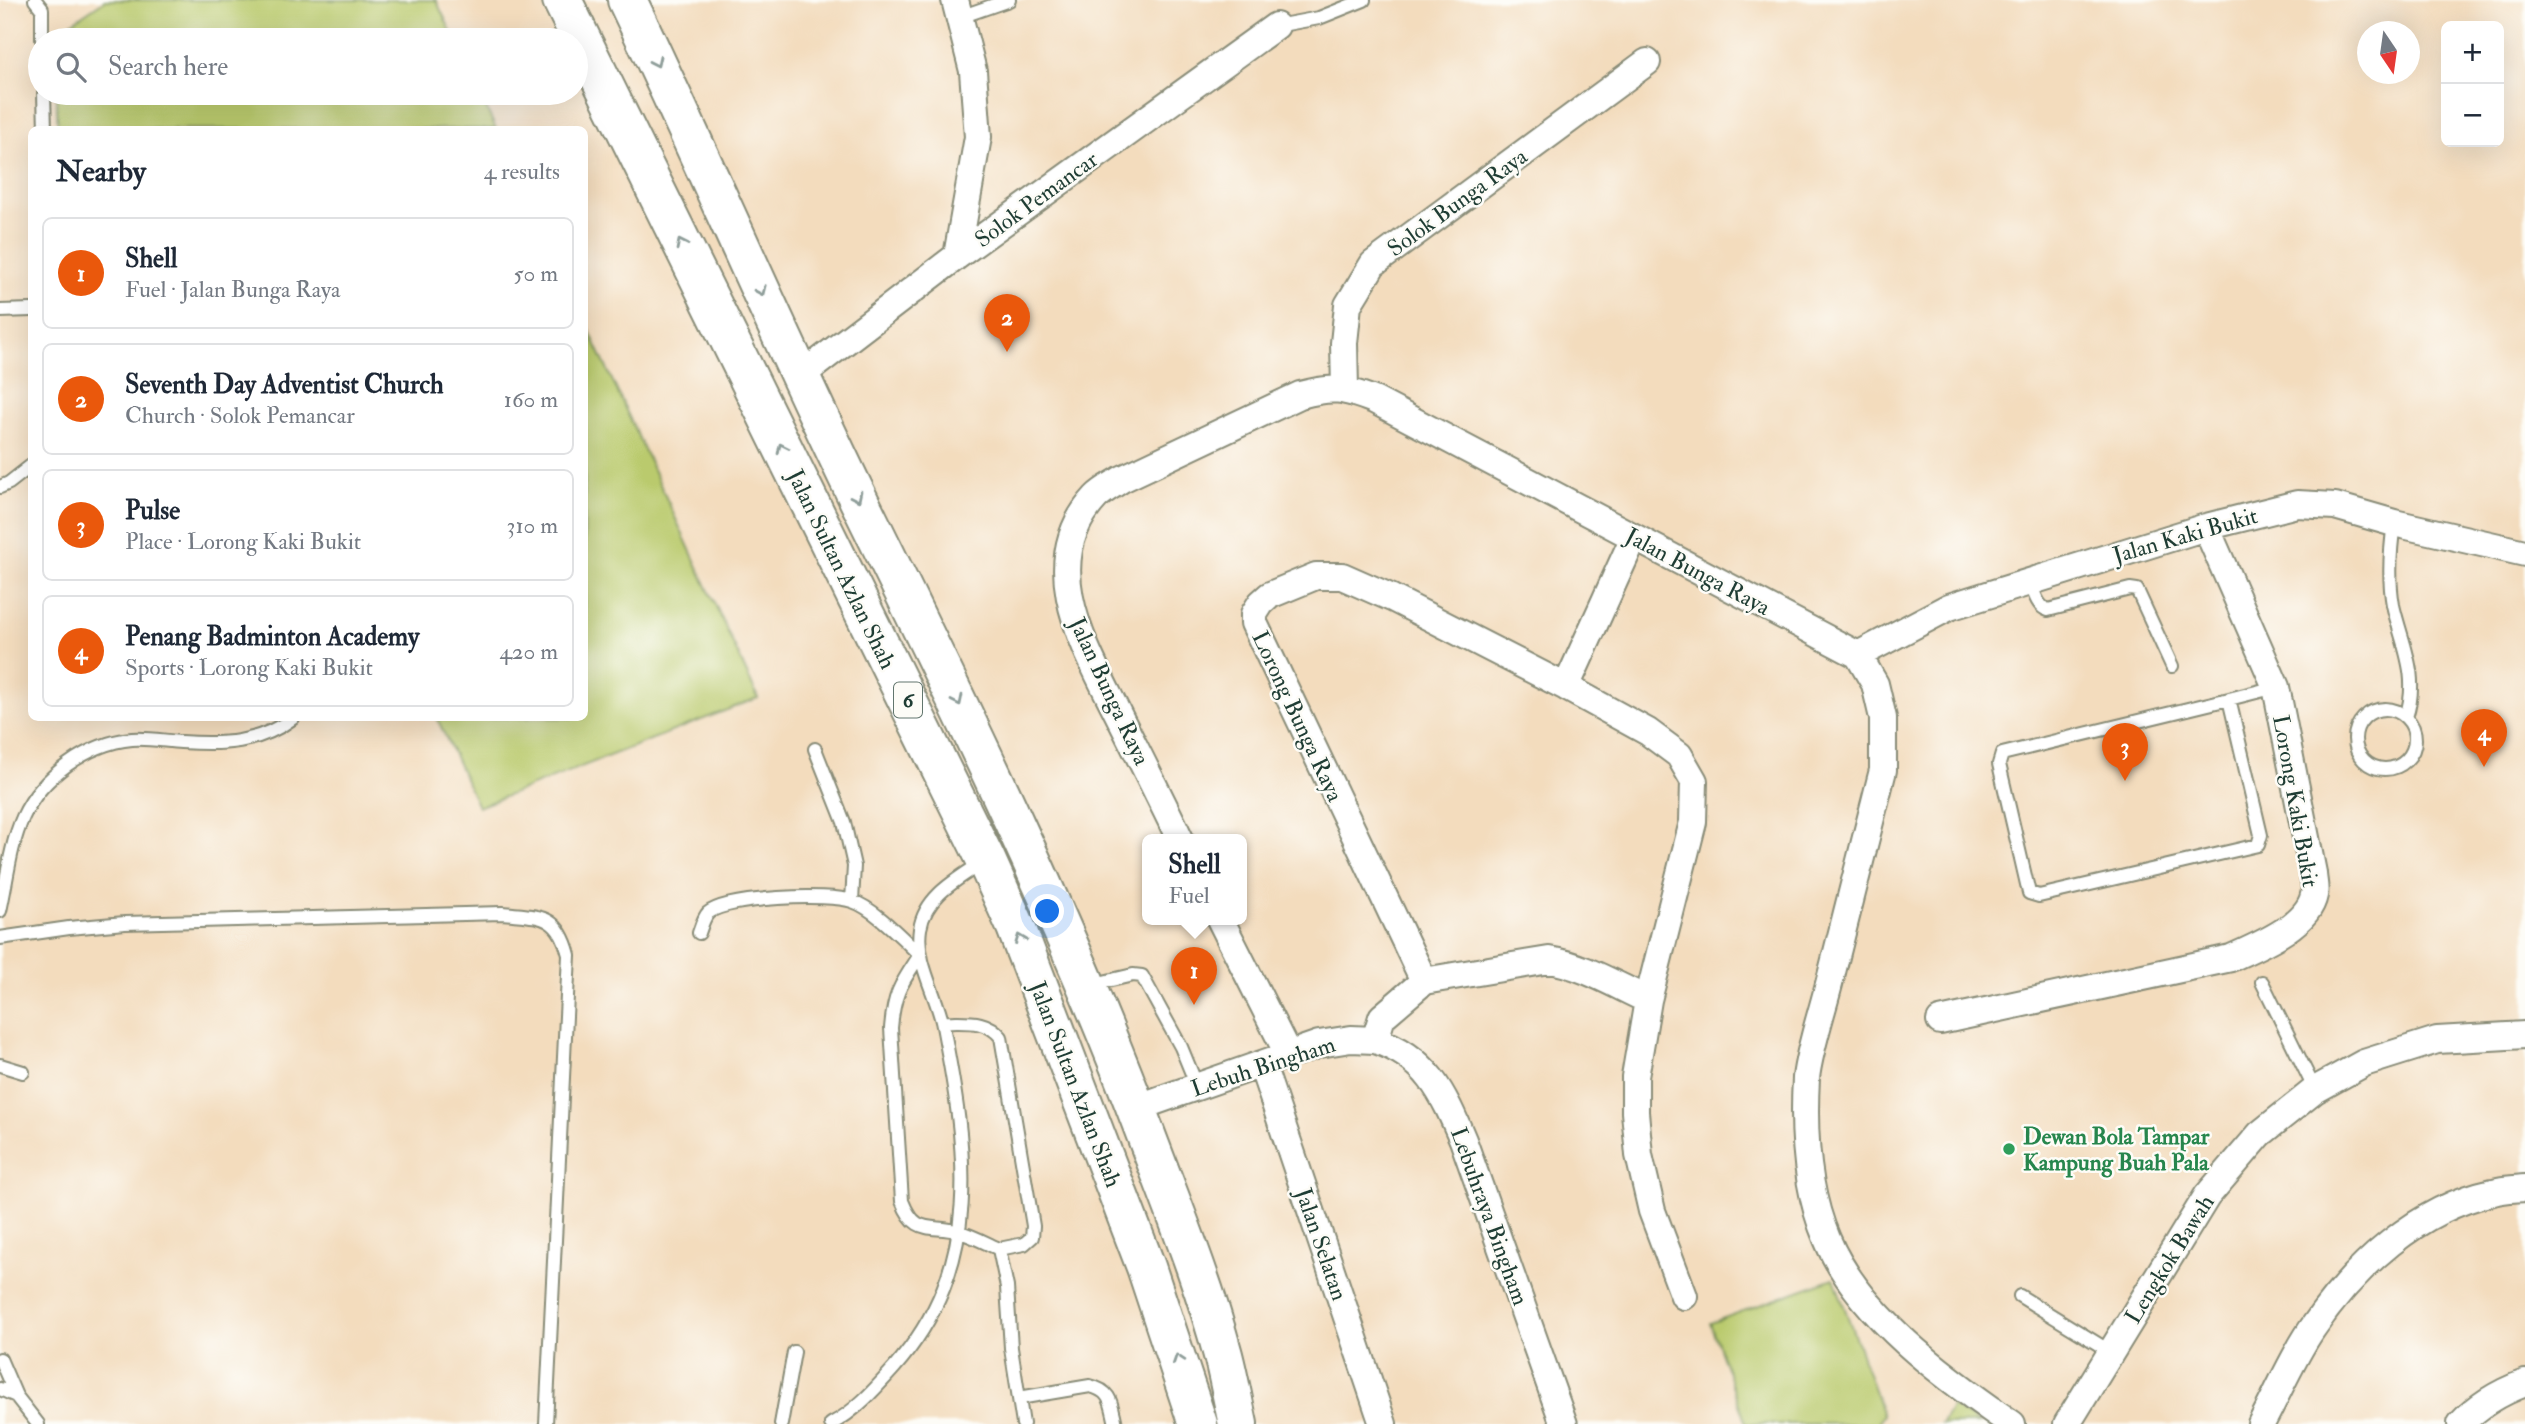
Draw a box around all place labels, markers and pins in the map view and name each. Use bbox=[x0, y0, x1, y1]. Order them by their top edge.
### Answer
pin: 2 bbox=[984, 294, 1030, 352]
pin: 4 bbox=[2461, 709, 2507, 767]
pin: 3 bbox=[2102, 723, 2148, 781]
pin: 1 bbox=[1171, 947, 1217, 1005]
place label: Dewan Bola Tampar Kampung Buah Pala bbox=[2023, 1122, 2210, 1178]
marker: Dewan Bola Tampar Kampung Buah Pala bbox=[2001, 1141, 2017, 1157]

